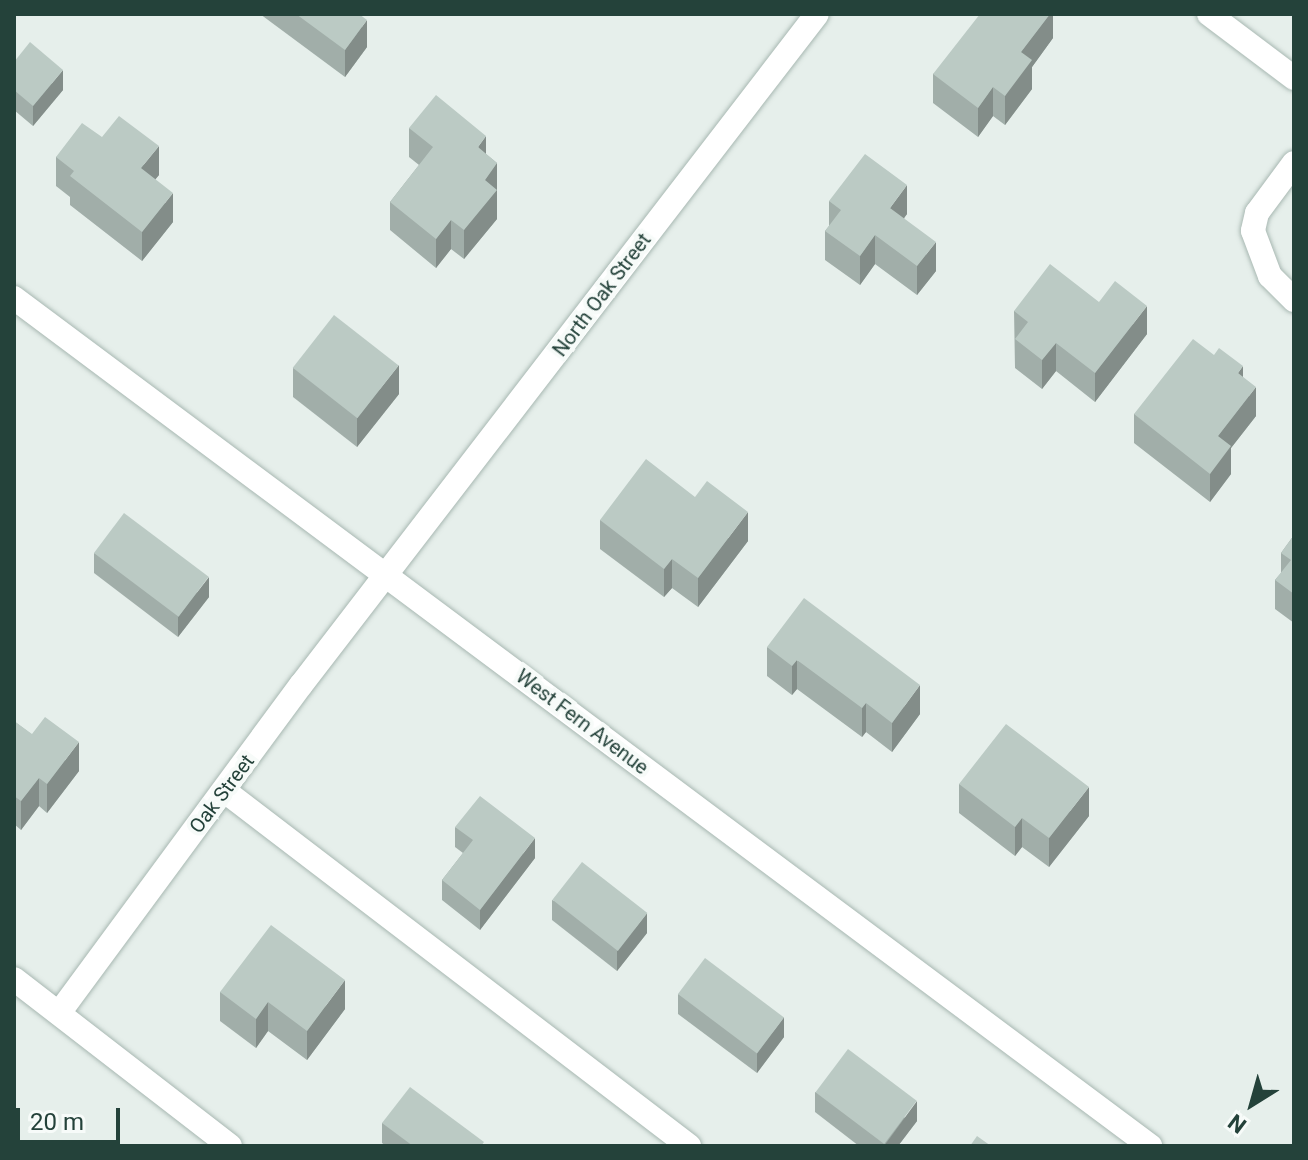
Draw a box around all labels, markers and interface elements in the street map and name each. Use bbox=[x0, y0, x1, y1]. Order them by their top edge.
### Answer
street label: North Oak Street bbox=[548, 229, 656, 361]
street label: West Fern Avenue bbox=[511, 664, 653, 780]
street label: Oak Street bbox=[185, 750, 259, 838]
north arrow bbox=[1212, 1064, 1292, 1144]
scale bar bbox=[20, 1092, 124, 1142]
text: 20 m bbox=[30, 1108, 84, 1136]
text: N bbox=[1224, 1109, 1251, 1138]

